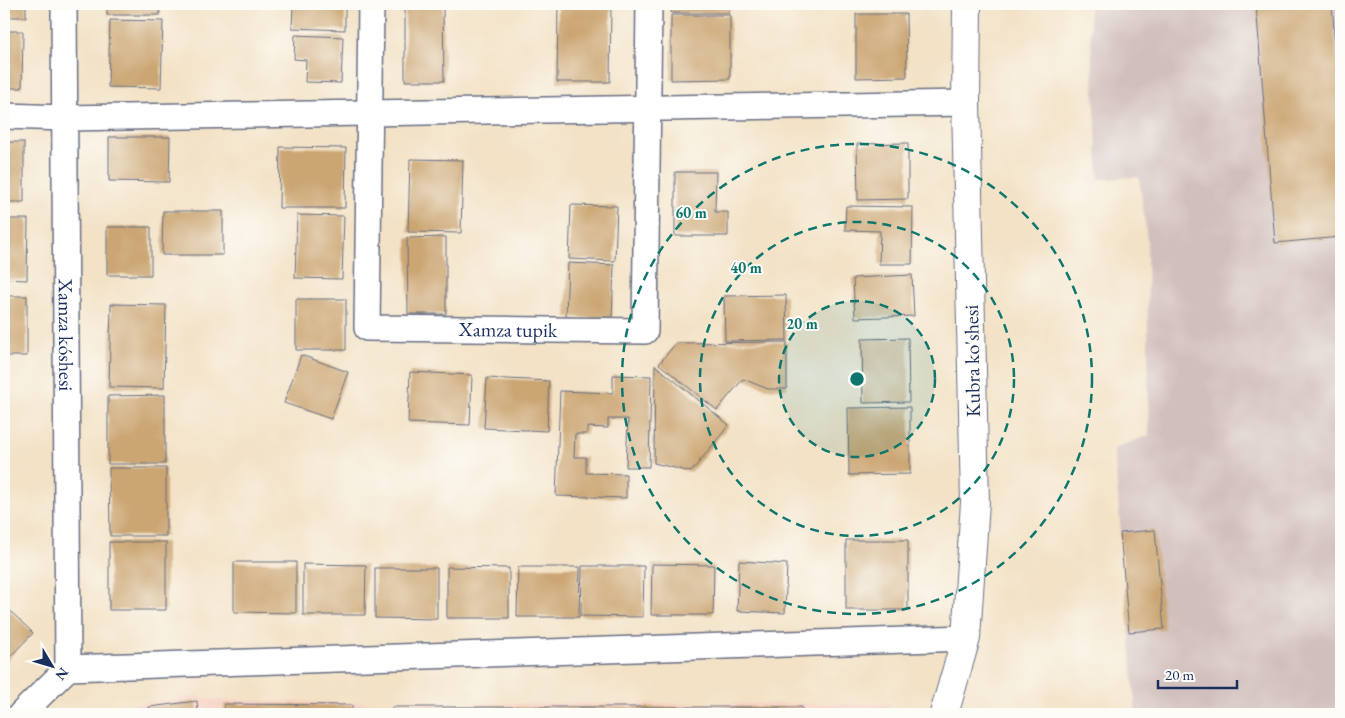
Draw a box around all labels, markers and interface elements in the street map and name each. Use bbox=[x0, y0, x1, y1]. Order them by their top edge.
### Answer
text: 60 m bbox=[675, 203, 707, 222]
text: 40 m bbox=[730, 258, 762, 277]
street label: Xamza kóshesi bbox=[53, 278, 79, 391]
street label: Kubra ko'shesi bbox=[958, 305, 986, 417]
text: 20 m bbox=[786, 314, 818, 333]
street label: Xamza tupik bbox=[457, 316, 558, 343]
centre of rings bbox=[848, 370, 866, 388]
north arrow bbox=[28, 640, 78, 690]
scale bar bbox=[1158, 658, 1236, 690]
text: N bbox=[51, 664, 73, 685]
text: 20 m bbox=[1165, 665, 1194, 684]

